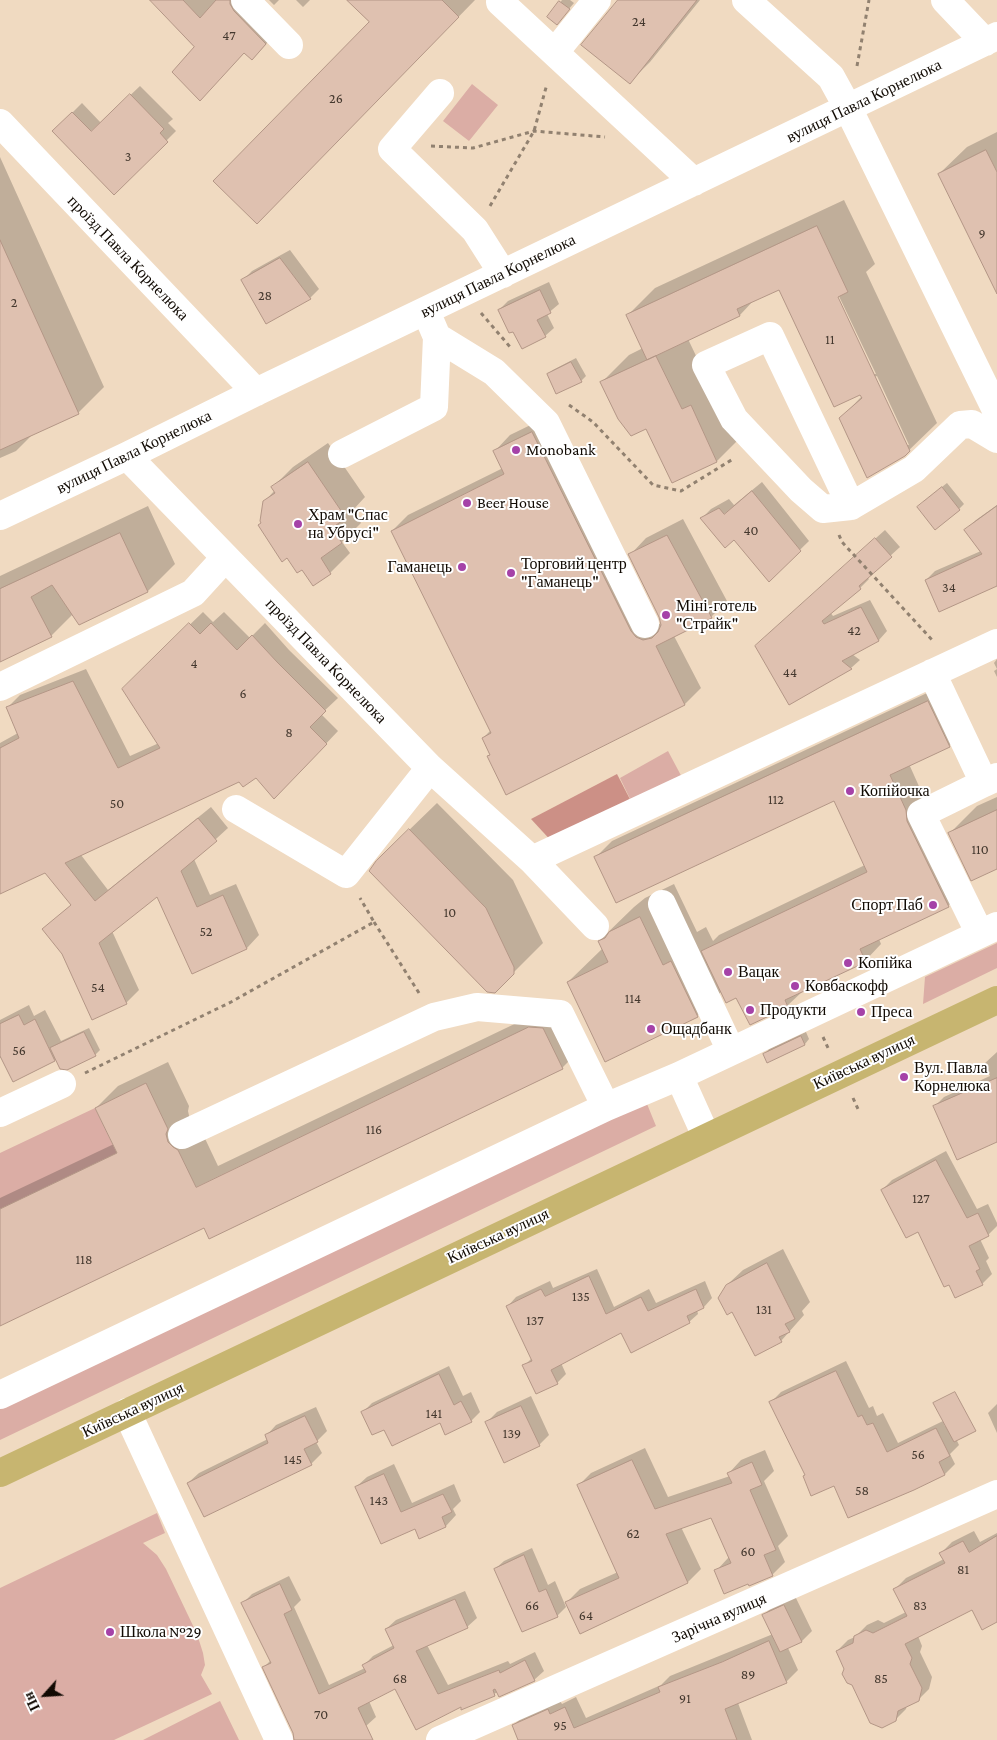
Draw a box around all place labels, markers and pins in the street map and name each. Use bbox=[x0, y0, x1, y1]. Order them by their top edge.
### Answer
place label: Monobank bbox=[526, 440, 596, 460]
marker: Monobank bbox=[510, 444, 522, 456]
place label: Beer House bbox=[477, 493, 549, 513]
marker: Beer House bbox=[461, 497, 473, 509]
place label: Храм "Спас на Убрусі" bbox=[308, 505, 388, 543]
marker: Храм "Спас на Убрусі" bbox=[292, 518, 304, 530]
place label: Торговий центр "Гаманець" bbox=[521, 554, 627, 592]
place label: Гаманець bbox=[387, 557, 452, 577]
marker: Гаманець bbox=[456, 561, 468, 573]
marker: Торговий центр "Гаманець" bbox=[505, 567, 517, 579]
place label: Міні-готель "Страйк" bbox=[676, 596, 757, 634]
marker: Міні-готель "Страйк" bbox=[660, 609, 672, 621]
place label: Копійочка bbox=[860, 781, 930, 801]
marker: Копійочка bbox=[844, 785, 856, 797]
place label: Спорт Паб bbox=[851, 895, 923, 915]
marker: Спорт Паб bbox=[927, 899, 939, 911]
place label: Копійка bbox=[858, 953, 912, 973]
marker: Копійка bbox=[842, 957, 854, 969]
place label: Вацак bbox=[738, 962, 779, 982]
marker: Вацак bbox=[722, 966, 734, 978]
place label: Ковбаскофф bbox=[805, 976, 888, 996]
marker: Ковбаскофф bbox=[789, 980, 801, 992]
place label: Продукти bbox=[760, 1000, 826, 1020]
place label: Преса bbox=[871, 1002, 912, 1022]
marker: Продукти bbox=[744, 1004, 756, 1016]
marker: Преса bbox=[855, 1006, 867, 1018]
place label: Ощадбанк bbox=[661, 1019, 732, 1039]
marker: Ощадбанк bbox=[645, 1023, 657, 1035]
place label: Вул. Павла Корнелюка bbox=[914, 1058, 990, 1096]
marker: Вул. Павла Корнелюка bbox=[898, 1071, 910, 1083]
place label: Школа №29 bbox=[120, 1622, 202, 1642]
marker: Школа №29 bbox=[104, 1626, 116, 1638]

